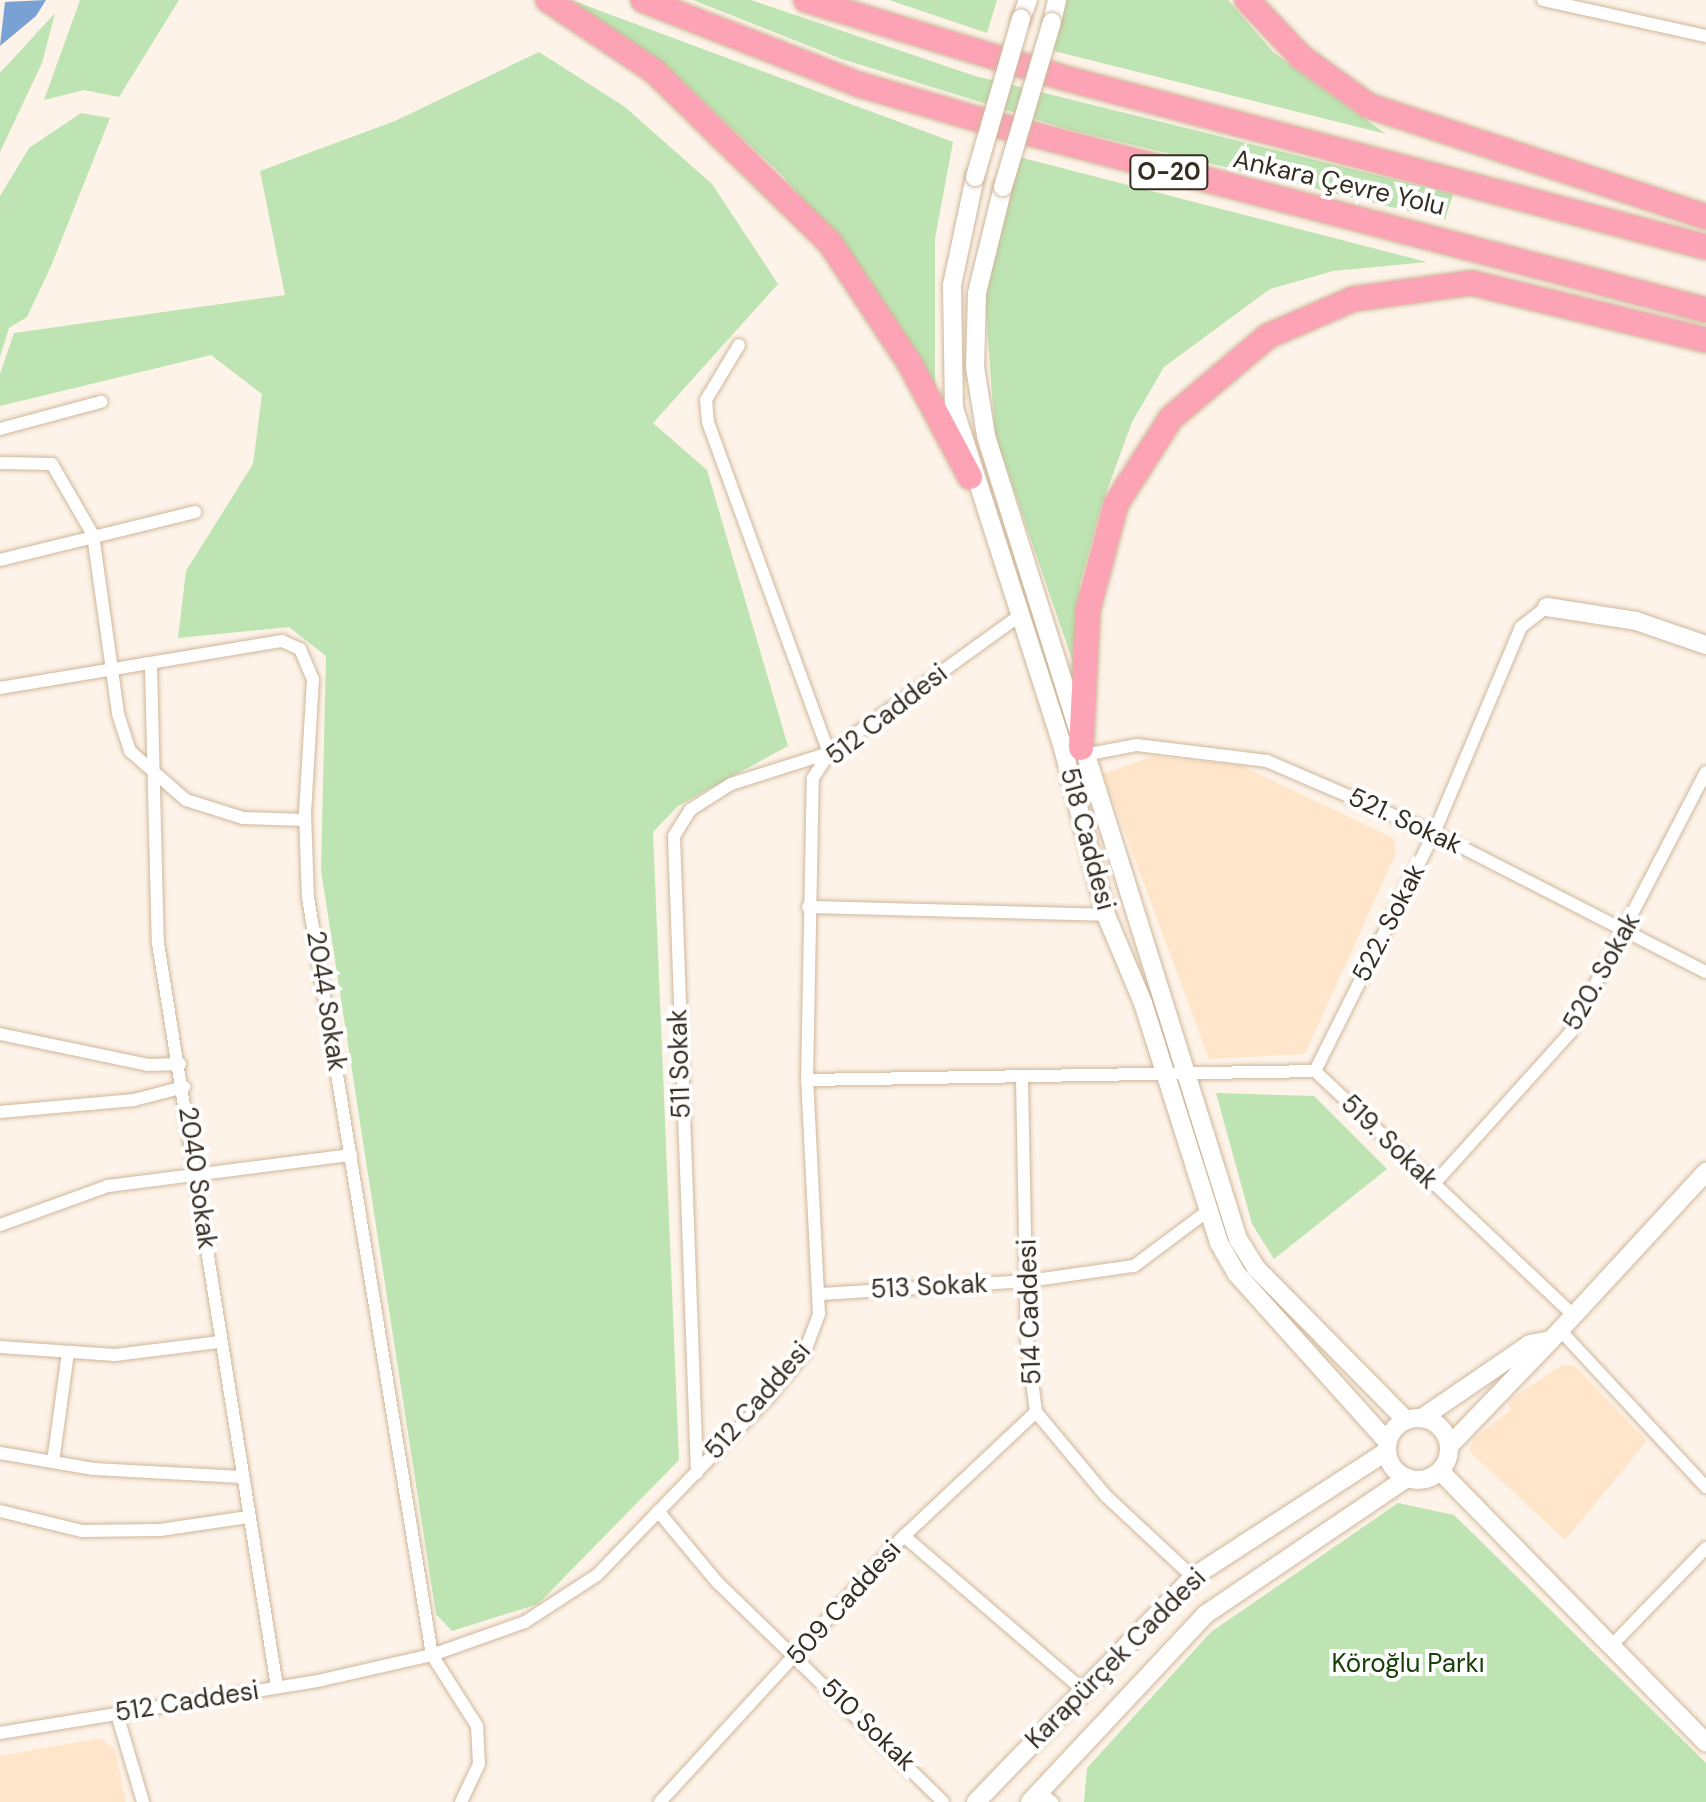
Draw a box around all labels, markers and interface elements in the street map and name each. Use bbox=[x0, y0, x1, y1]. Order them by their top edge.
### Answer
street label: Ankara Çevre Yolu bbox=[1230, 143, 1448, 223]
road number: O-20 bbox=[1129, 152, 1209, 192]
street label: 512 Caddesi bbox=[820, 658, 954, 772]
street label: 518 Caddesi bbox=[1053, 764, 1121, 914]
street label: 521. Sokak bbox=[1343, 781, 1467, 861]
street label: 522. Sokak bbox=[1346, 859, 1432, 987]
street label: 520. Sokak bbox=[1557, 908, 1647, 1036]
street label: 2044 Sokak bbox=[300, 929, 352, 1073]
street label: 511 Sokak bbox=[662, 1009, 698, 1119]
street label: 519. Sokak bbox=[1334, 1088, 1444, 1196]
street label: 2040 Sokak bbox=[172, 1105, 222, 1251]
street label: 514 Caddesi bbox=[1012, 1238, 1048, 1386]
street label: 513 Sokak bbox=[870, 1268, 988, 1306]
street label: 512 Caddesi bbox=[699, 1336, 817, 1466]
street label: 509 Caddesi bbox=[780, 1534, 908, 1672]
street label: Karapürçek Caddesi bbox=[1019, 1562, 1213, 1756]
park label: Köroğlu Parkı bbox=[1331, 1648, 1485, 1680]
street label: 510 Sokak bbox=[814, 1672, 922, 1778]
street label: 512 Caddesi bbox=[113, 1675, 261, 1729]

